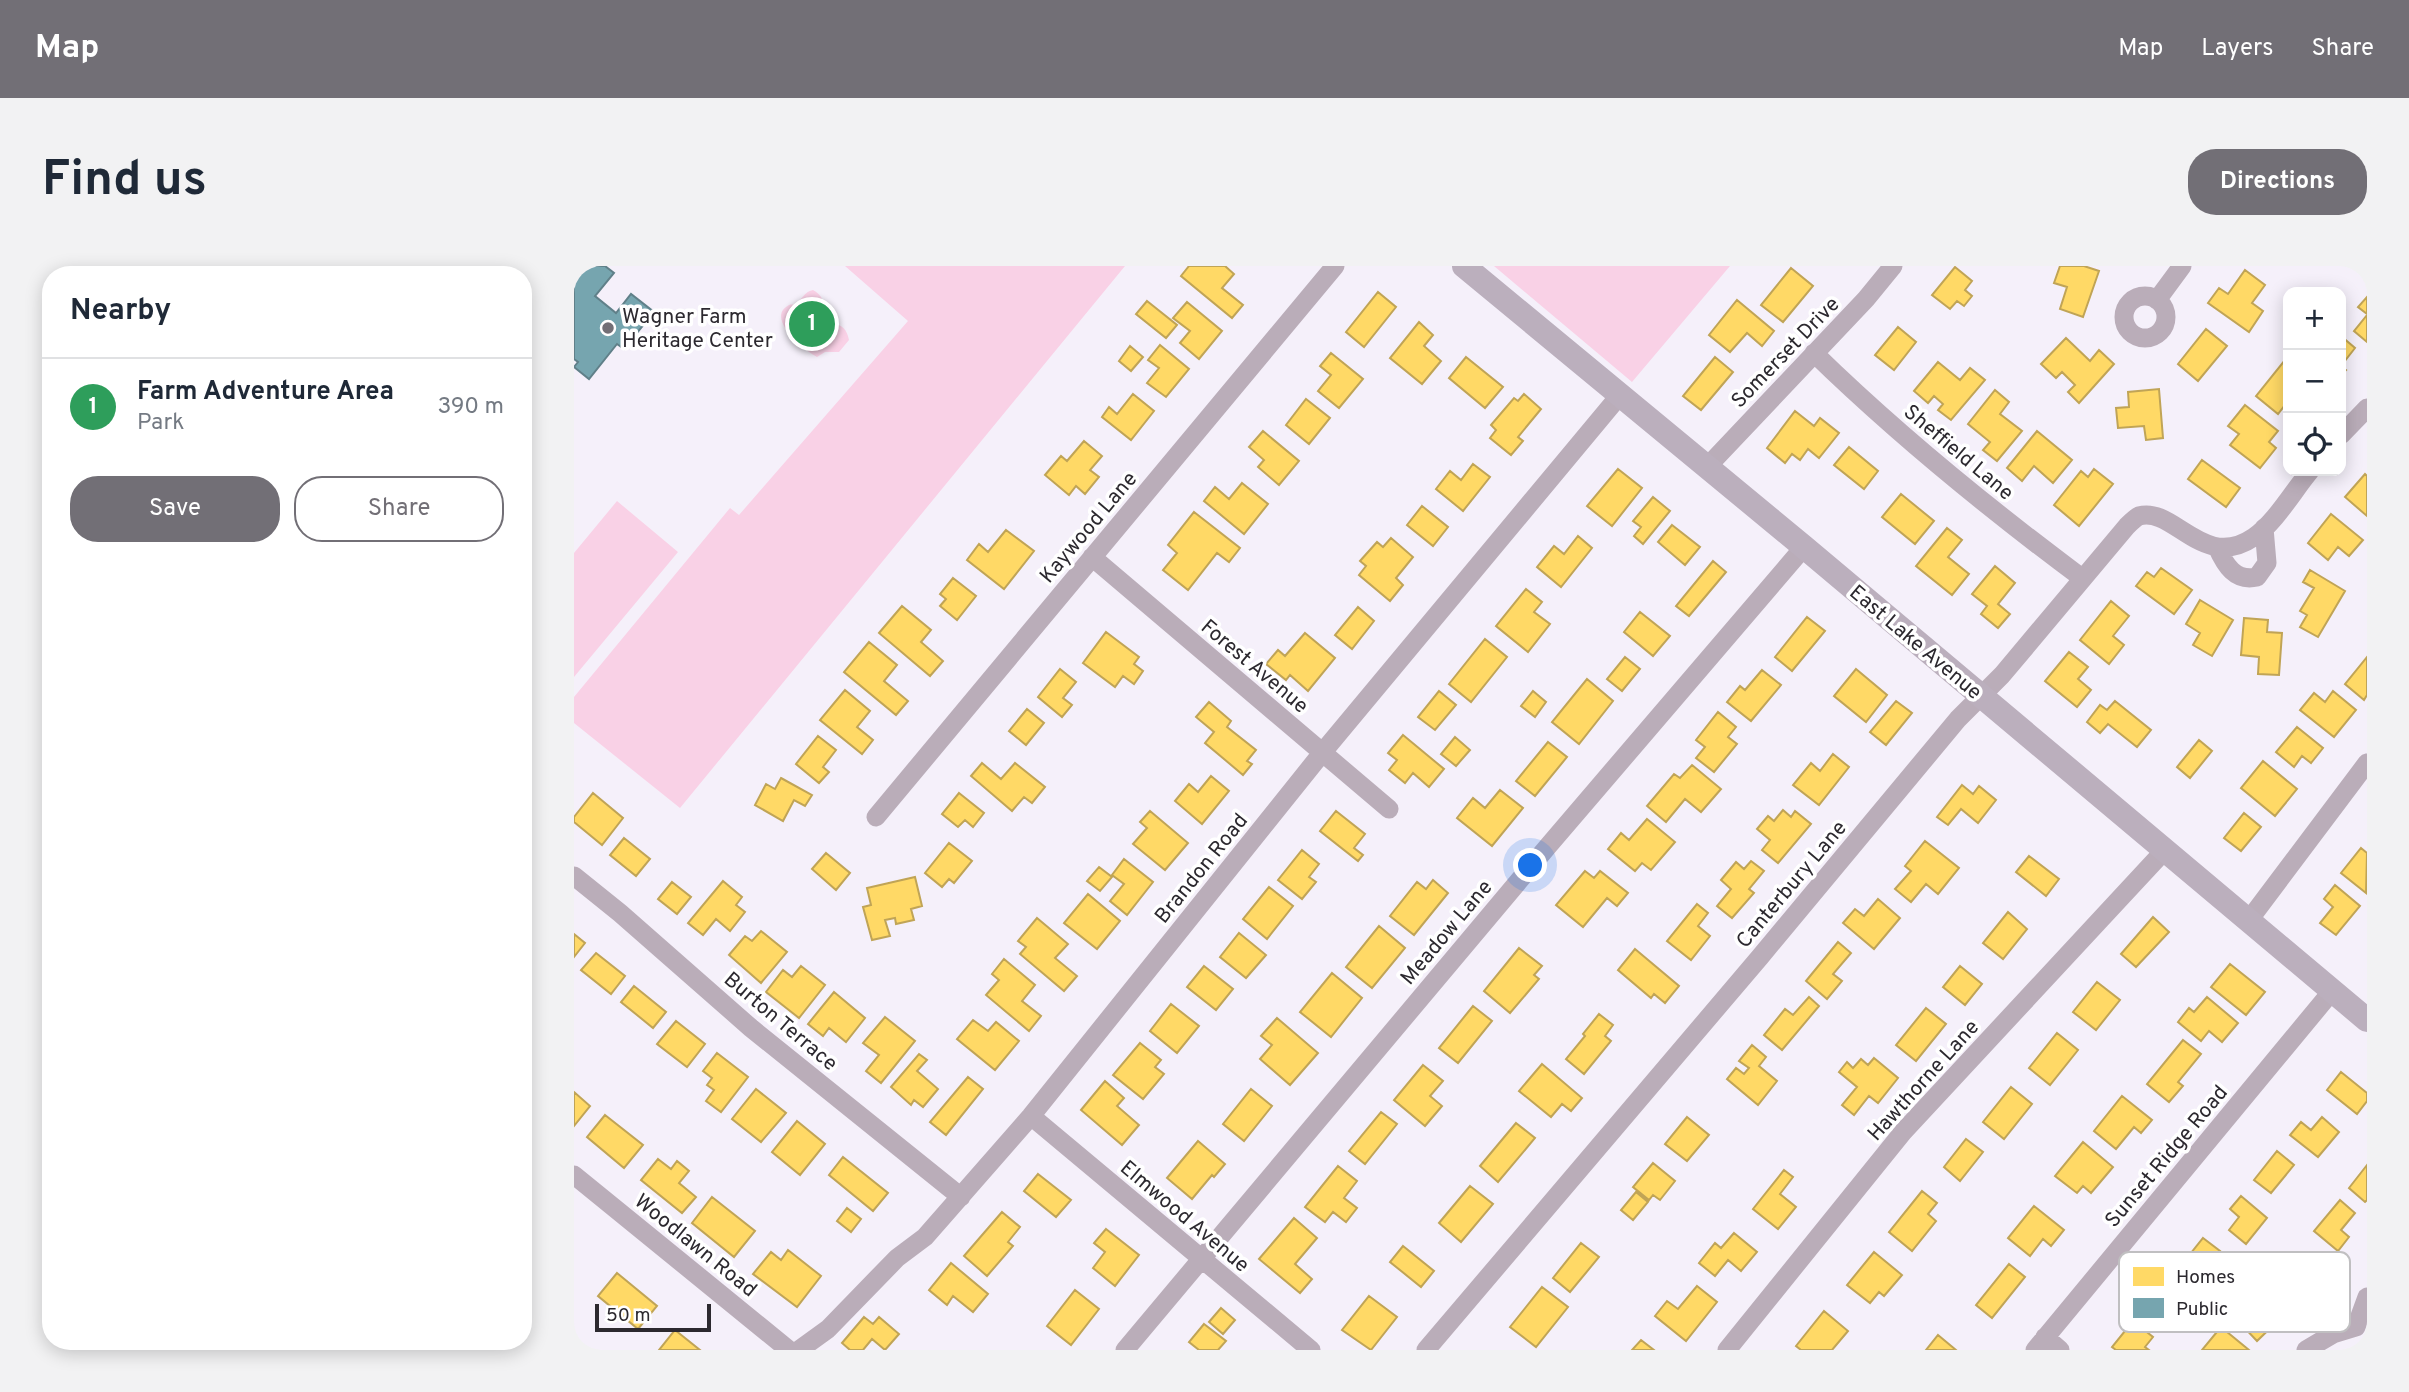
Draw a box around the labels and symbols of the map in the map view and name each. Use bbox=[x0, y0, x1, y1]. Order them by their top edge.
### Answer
street label: Somerset Drive bbox=[1726, 292, 1846, 414]
pin: 1 bbox=[789, 298, 835, 350]
place label: Wagner Farm Heritage Center bbox=[622, 304, 773, 355]
marker: Wagner Farm Heritage Center bbox=[600, 320, 616, 336]
street label: Sheffield Lane bbox=[1897, 399, 2019, 507]
street label: Kaywood Lane bbox=[1035, 467, 1144, 589]
street label: East Lake Avenue bbox=[1843, 580, 1987, 707]
street label: Forest Avenue bbox=[1195, 614, 1313, 720]
street label: Brandon Road bbox=[1150, 808, 1255, 929]
street label: Canterbury Lane bbox=[1731, 816, 1853, 954]
your location bbox=[1513, 848, 1547, 882]
street label: Meadow Lane bbox=[1395, 875, 1499, 991]
street label: Burton Terrace bbox=[718, 967, 843, 1078]
street label: Hawthorne Lane bbox=[1862, 1015, 1986, 1147]
street label: Sunset Ridge Road bbox=[2100, 1080, 2235, 1234]
street label: Elmwood Avenue bbox=[1114, 1155, 1254, 1279]
street label: Woodlawn Road bbox=[628, 1189, 762, 1304]
legend bbox=[2119, 1252, 2350, 1332]
text: Homes bbox=[2176, 1266, 2235, 1290]
text: Public bbox=[2176, 1298, 2228, 1322]
scale bar bbox=[595, 1301, 710, 1333]

